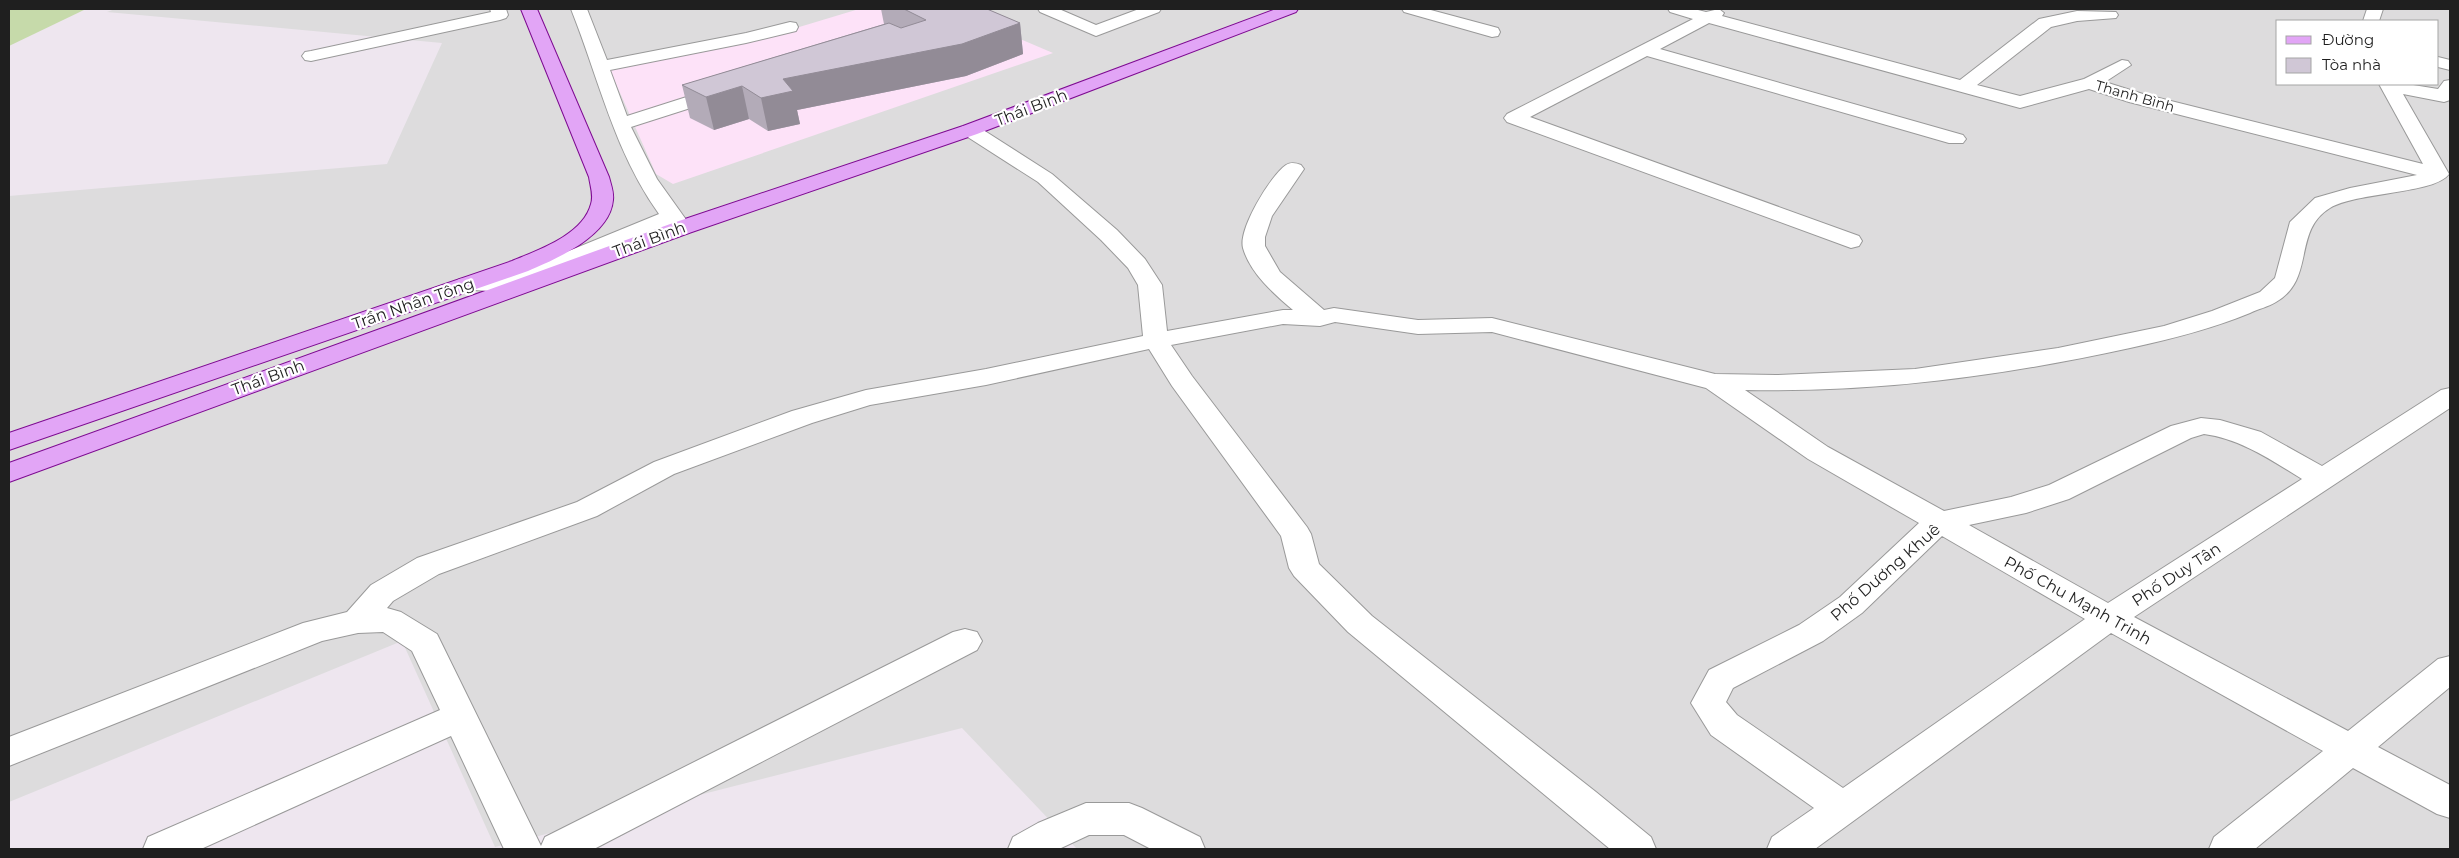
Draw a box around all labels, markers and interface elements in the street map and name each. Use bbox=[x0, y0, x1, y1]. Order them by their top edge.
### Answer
legend bbox=[2276, 20, 2439, 85]
text: Đường bbox=[2322, 30, 2374, 49]
text: Tòa nhà bbox=[2322, 55, 2381, 74]
street label: Thanh Bình bbox=[2093, 76, 2177, 116]
street label: Thái Bình bbox=[992, 85, 1070, 130]
street label: Thái Bình bbox=[610, 218, 688, 261]
street label: Trần Nhân Tông bbox=[350, 274, 477, 333]
street label: Thái Bình bbox=[229, 356, 307, 399]
street label: Phố Dương Khuê bbox=[1827, 520, 1944, 625]
street label: Phố Duy Tân bbox=[2128, 539, 2224, 610]
street label: Phố Chu Mạnh Trinh bbox=[2001, 552, 2155, 649]

